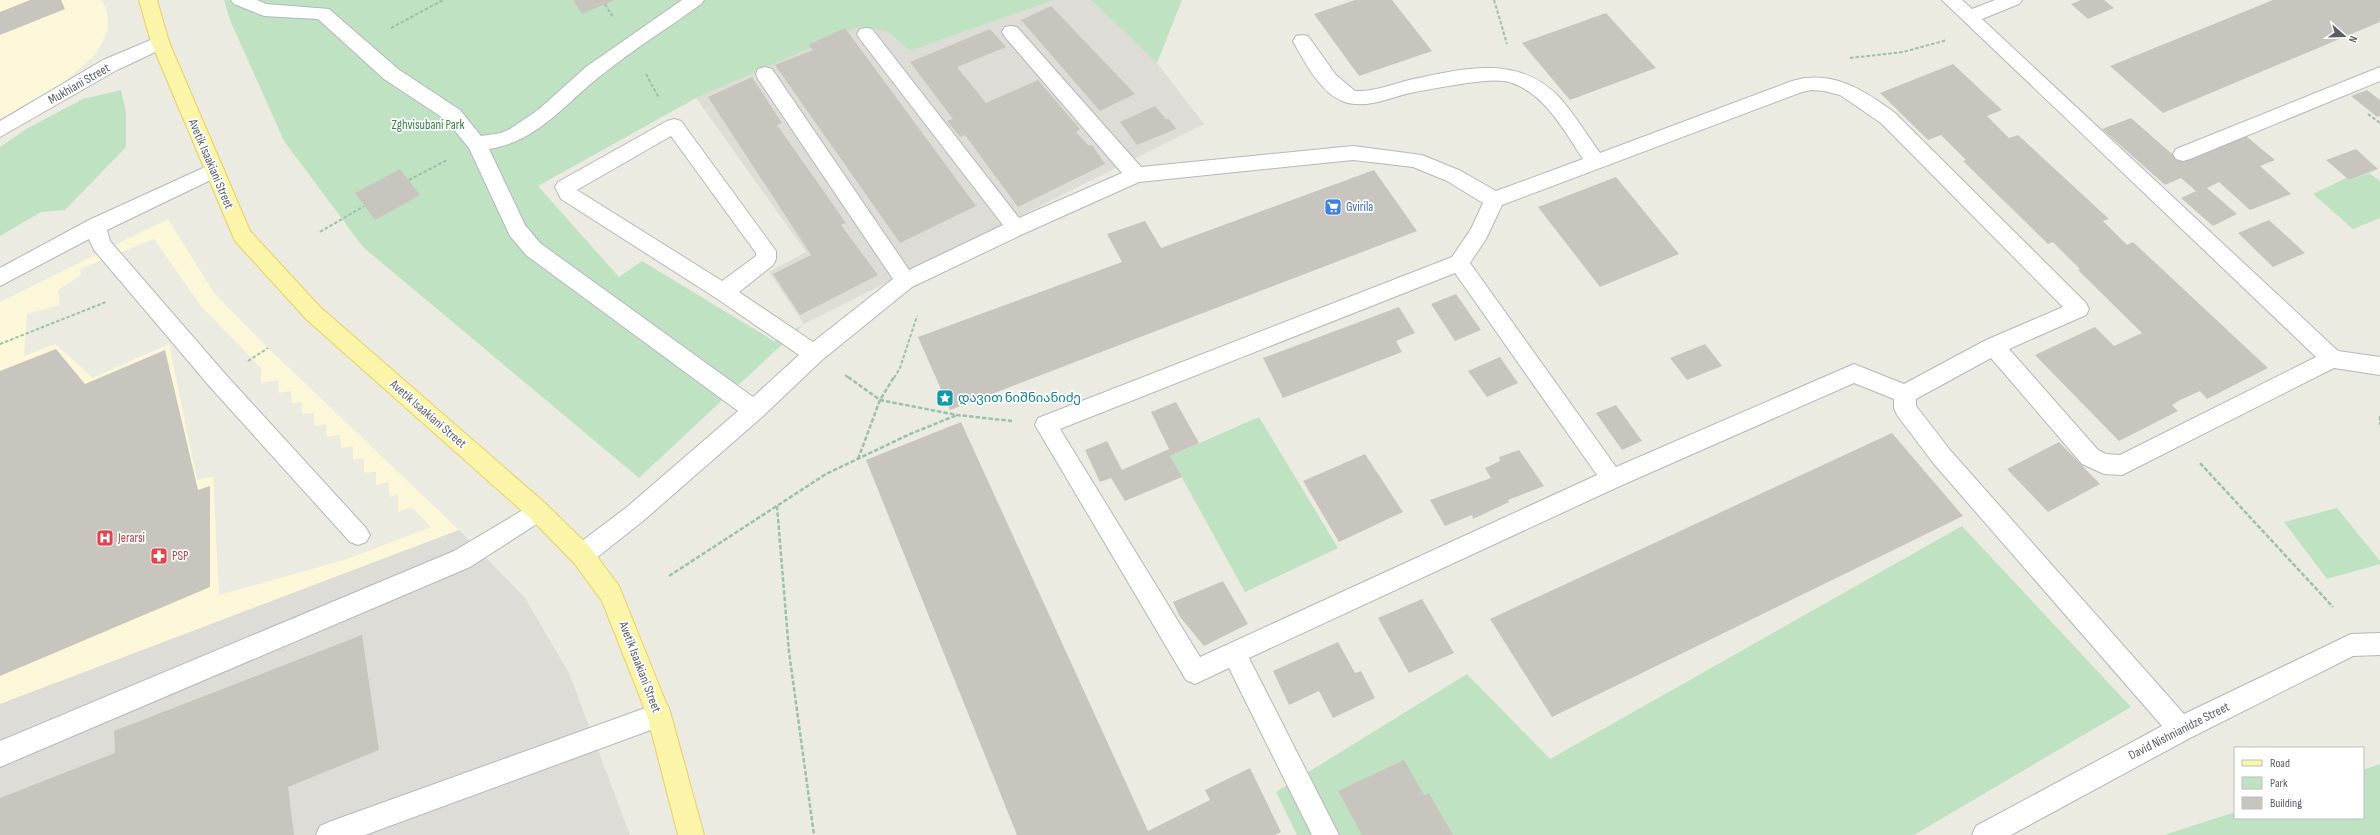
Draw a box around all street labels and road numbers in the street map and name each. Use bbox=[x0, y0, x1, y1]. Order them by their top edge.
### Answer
street label: Mukhiani Street bbox=[45, 60, 113, 108]
street label: Avetik Isaakiani Street bbox=[184, 116, 237, 211]
street label: Avetik Isaakiani Street bbox=[386, 376, 470, 452]
street label: Avetik Isaakiani Street bbox=[615, 618, 665, 715]
street label: David Nishnianidze Street bbox=[2126, 699, 2232, 763]

